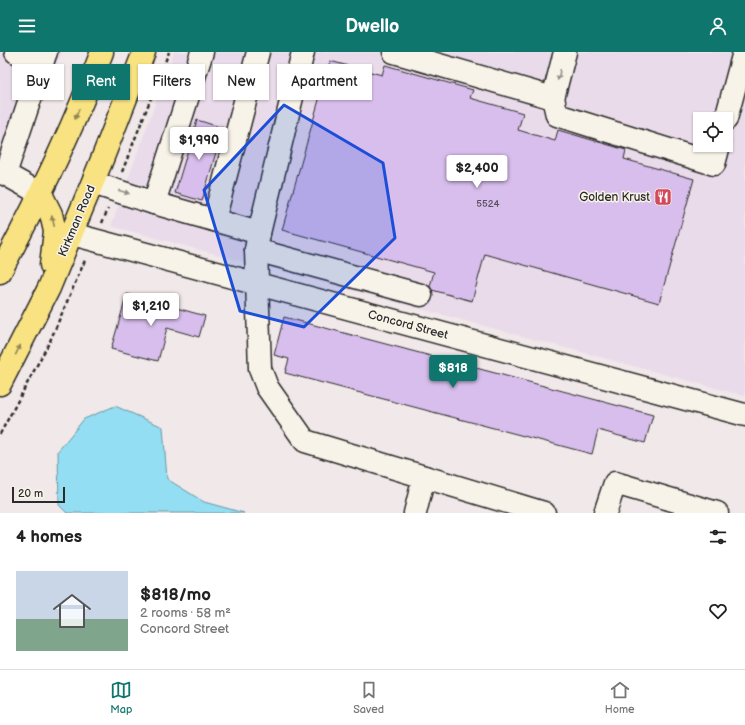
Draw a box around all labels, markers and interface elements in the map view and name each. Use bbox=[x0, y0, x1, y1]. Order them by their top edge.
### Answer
icon: menu bbox=[16, 15, 38, 37]
icon: person bbox=[707, 15, 729, 37]
text: Dwello bbox=[346, 16, 399, 37]
chip: Buy bbox=[12, 64, 64, 100]
chip: Rent bbox=[72, 64, 130, 100]
chip: Filters bbox=[138, 64, 205, 100]
chip: New bbox=[213, 64, 269, 100]
chip: Apartment bbox=[277, 64, 372, 100]
one-way arrow bbox=[556, 69, 562, 81]
one-way arrow bbox=[73, 108, 79, 120]
map controls bbox=[693, 112, 733, 152]
button: locate bbox=[693, 112, 733, 152]
pin: $1,990 bbox=[166, 127, 232, 161]
text: $1,990 bbox=[179, 132, 219, 148]
pin: $2,400 bbox=[444, 155, 510, 189]
text: $2,400 bbox=[455, 160, 499, 176]
street label: Kirkman Road bbox=[55, 183, 99, 259]
restaurant icon: Golden Krust bbox=[653, 187, 673, 207]
one-way arrow bbox=[118, 190, 130, 196]
place label: Golden Krust bbox=[579, 190, 650, 205]
house number: 5524 bbox=[476, 198, 500, 210]
one-way arrow bbox=[49, 215, 55, 228]
pin: $1,210 bbox=[118, 293, 184, 327]
text: $1,210 bbox=[132, 298, 170, 314]
street label: Concord Street bbox=[366, 307, 450, 343]
one-way arrow bbox=[15, 344, 22, 356]
pin: $818 bbox=[429, 355, 477, 389]
text: $818 bbox=[438, 360, 468, 376]
scale bar bbox=[12, 485, 65, 504]
text: 20 m bbox=[18, 487, 43, 500]
icon: filters bbox=[707, 526, 729, 548]
text: 4 homes bbox=[16, 527, 82, 547]
text: $818/mo bbox=[140, 585, 211, 605]
icon: home bbox=[48, 587, 96, 635]
icon: heart bbox=[707, 600, 729, 622]
text: 2 rooms · 58 m² bbox=[140, 605, 231, 621]
text: Concord Street bbox=[140, 621, 229, 637]
tab: Map bbox=[110, 679, 132, 716]
tab: Saved bbox=[353, 679, 384, 716]
tab: Home bbox=[605, 679, 635, 716]

